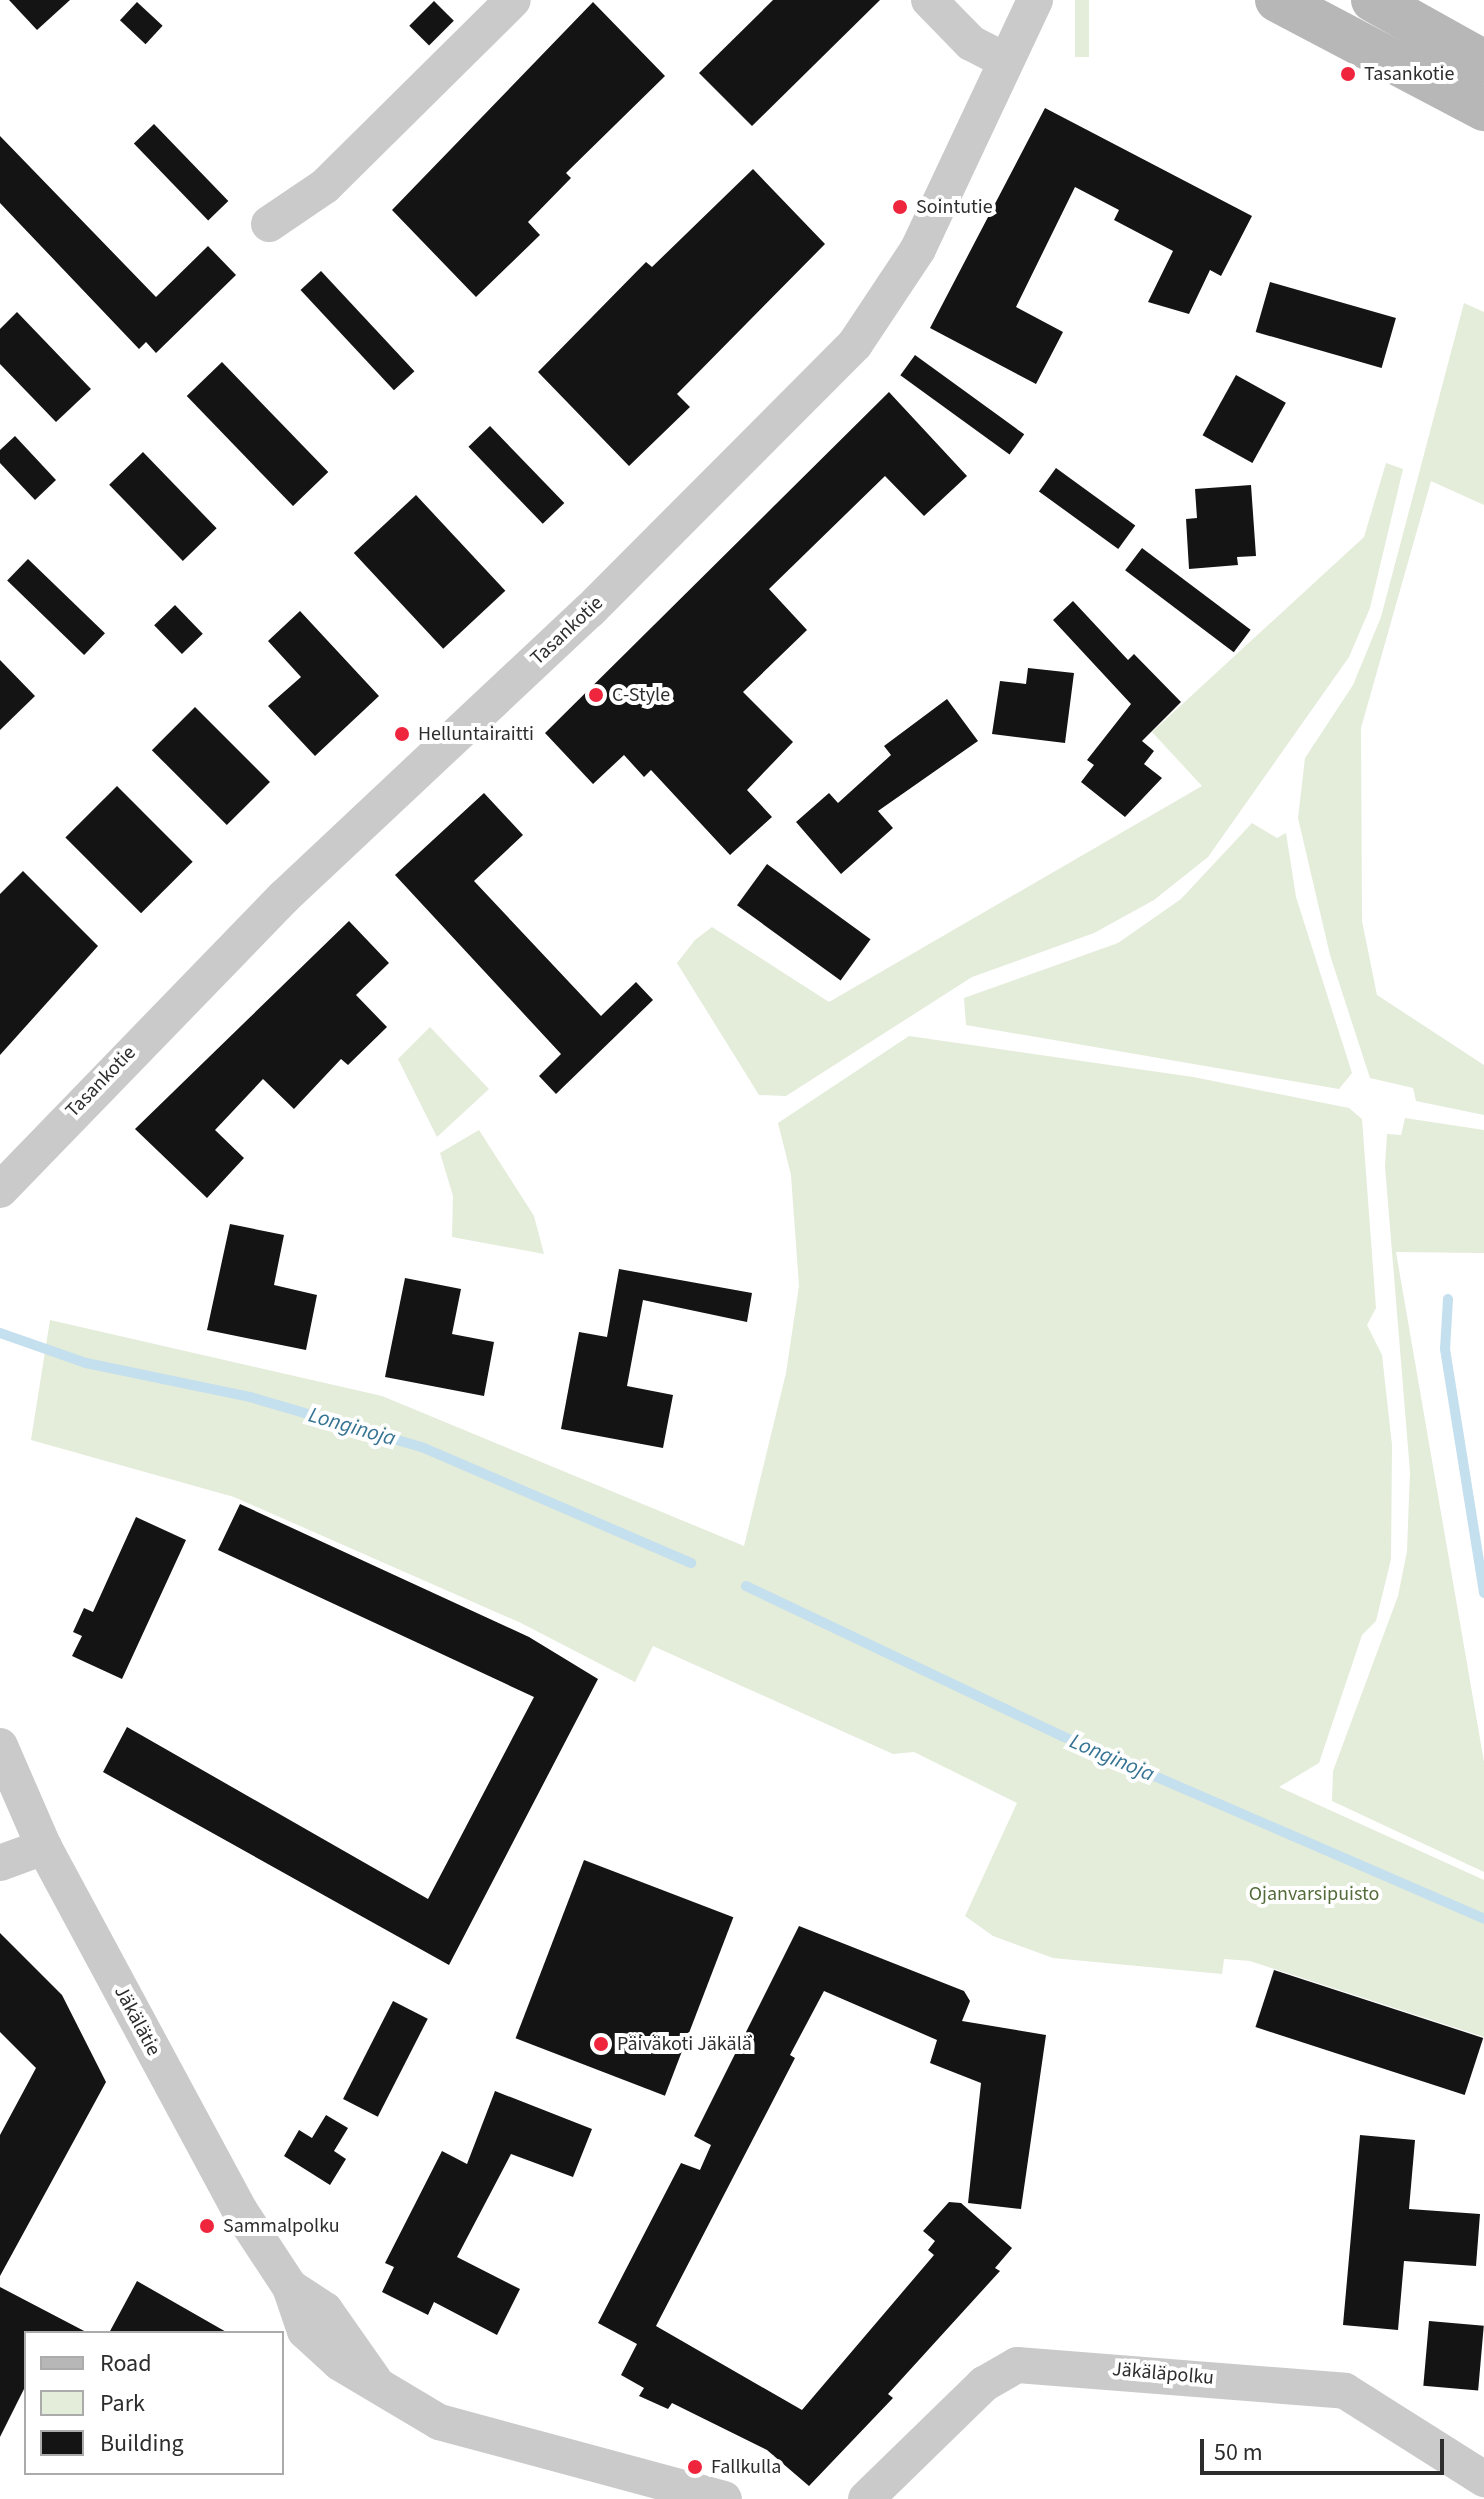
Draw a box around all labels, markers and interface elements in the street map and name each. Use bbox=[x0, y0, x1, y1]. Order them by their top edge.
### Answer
place label: Tasankotie bbox=[1364, 62, 1454, 86]
marker: Tasankotie bbox=[1339, 65, 1357, 83]
place label: Sointutie bbox=[916, 195, 993, 219]
marker: Sointutie bbox=[891, 198, 909, 216]
street label: Tasankotie bbox=[526, 591, 608, 671]
place label: C-Style bbox=[612, 683, 670, 707]
marker: C-Style bbox=[587, 686, 605, 704]
place label: Helluntairaitti bbox=[418, 722, 534, 746]
marker: Helluntairaitti bbox=[393, 725, 411, 743]
street label: Tasankotie bbox=[61, 1041, 141, 1123]
water label: Longinoja bbox=[305, 1402, 399, 1452]
water label: Longinoja bbox=[1066, 1728, 1158, 1788]
park label: Ojanvarsipuisto bbox=[1249, 1882, 1379, 1906]
street label: Jäkälätie bbox=[109, 1982, 165, 2060]
place label: Päiväkoti Jäkälä bbox=[617, 2032, 752, 2056]
marker: Päiväkoti Jäkälä bbox=[592, 2035, 610, 2053]
place label: Sammalpolku bbox=[223, 2214, 340, 2238]
marker: Sammalpolku bbox=[198, 2217, 216, 2235]
legend bbox=[24, 2331, 284, 2475]
text: Road bbox=[100, 2346, 152, 2381]
street label: Jäkäläpolku bbox=[1111, 2358, 1215, 2390]
text: Park bbox=[100, 2386, 145, 2421]
scale bar bbox=[1204, 2423, 1448, 2473]
text: Building bbox=[100, 2426, 184, 2461]
text: 50 m bbox=[1214, 2435, 1263, 2470]
place label: Fallkulla bbox=[711, 2455, 781, 2479]
marker: Fallkulla bbox=[686, 2458, 704, 2476]

